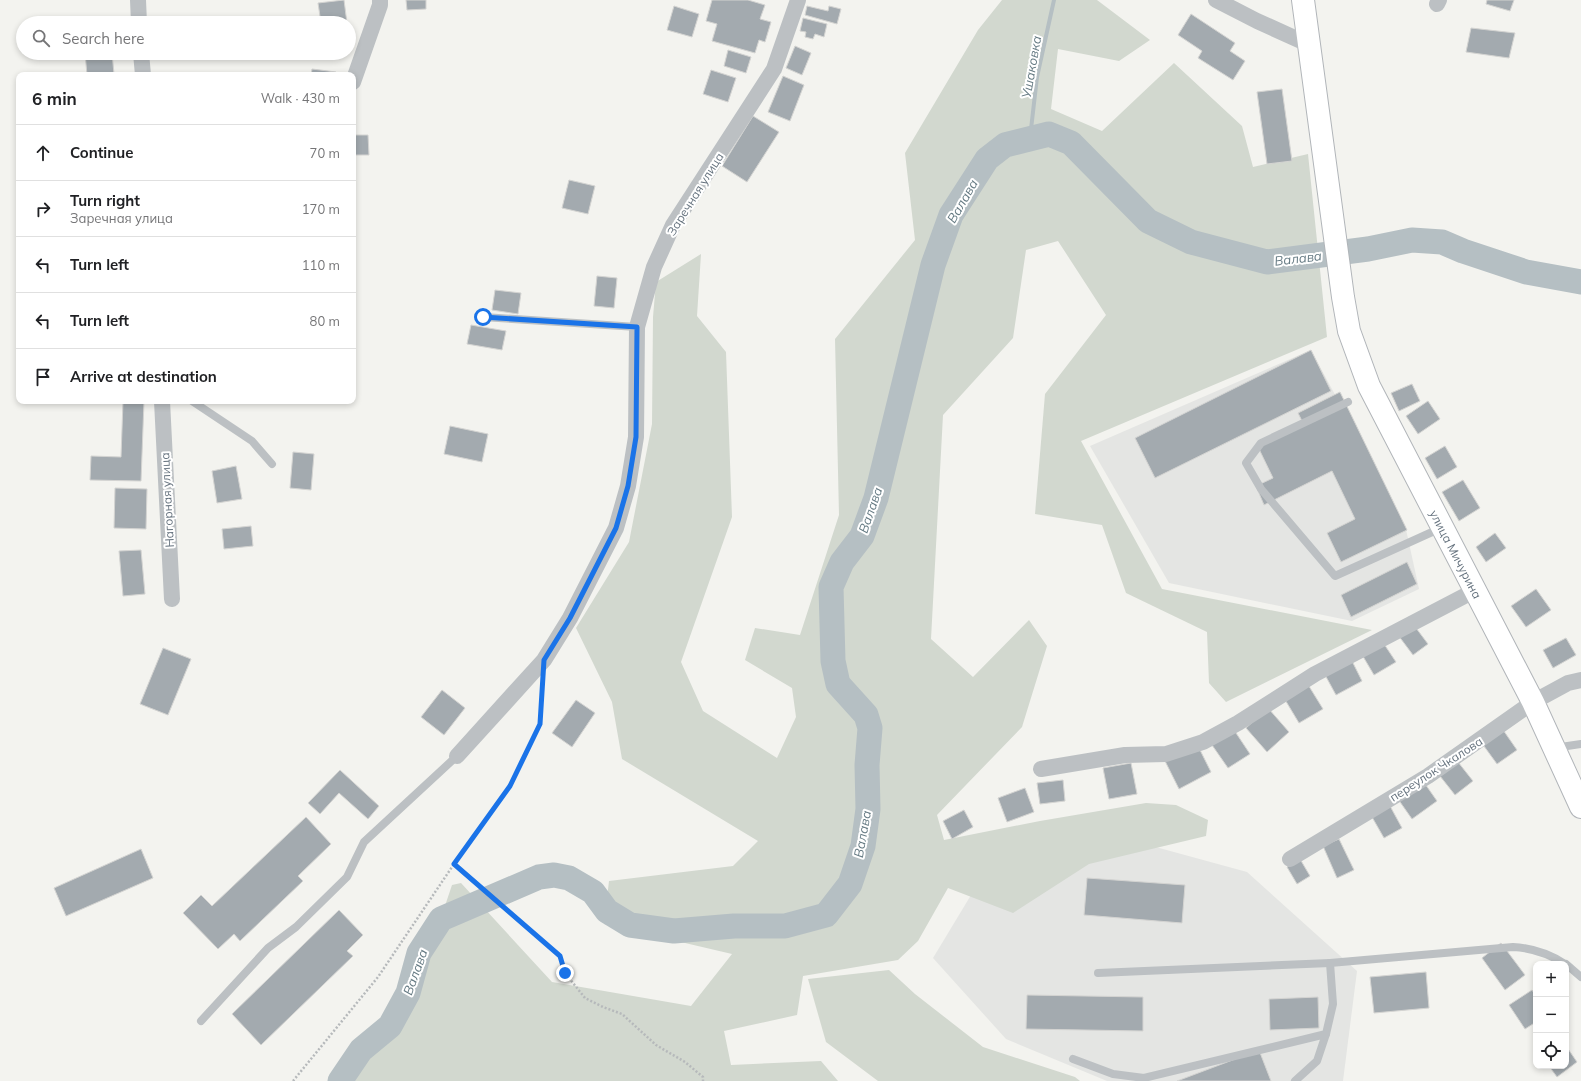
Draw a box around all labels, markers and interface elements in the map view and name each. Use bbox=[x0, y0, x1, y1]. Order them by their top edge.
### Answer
search box bbox=[16, 16, 356, 60]
icon: search bbox=[30, 27, 52, 49]
text: Search here bbox=[62, 29, 144, 48]
water label: Ушаковка bbox=[1018, 34, 1044, 100]
text: 6 min bbox=[32, 88, 77, 109]
text: Walk · 430 m bbox=[261, 90, 340, 106]
icon: ahead bbox=[32, 142, 54, 164]
text: Continue bbox=[70, 143, 133, 162]
text: 70 m bbox=[310, 145, 340, 161]
street label: Заречная улица bbox=[663, 150, 727, 238]
water label: Валава bbox=[943, 176, 981, 226]
text: Turn right bbox=[70, 191, 140, 210]
icon: right bbox=[32, 198, 54, 220]
text: 170 m bbox=[302, 201, 340, 217]
text: Заречная улица bbox=[70, 210, 173, 226]
water label: Валава bbox=[1273, 247, 1323, 269]
icon: left bbox=[32, 254, 54, 276]
text: Turn left bbox=[70, 255, 129, 274]
text: 110 m bbox=[302, 257, 340, 273]
route start bbox=[474, 308, 492, 326]
icon: left bbox=[32, 310, 54, 332]
text: Turn left bbox=[70, 311, 129, 330]
text: 80 m bbox=[310, 313, 340, 329]
icon: arrive bbox=[32, 366, 54, 388]
text: Arrive at destination bbox=[70, 367, 217, 386]
street label: Нагорная улица bbox=[157, 452, 177, 548]
water label: Валава bbox=[855, 485, 885, 535]
street label: улица Мичурина bbox=[1427, 507, 1485, 601]
street label: переулок Чкалова bbox=[1387, 733, 1485, 805]
water label: Валава bbox=[850, 809, 874, 859]
water label: Валава bbox=[399, 947, 431, 997]
map controls bbox=[1533, 961, 1569, 1069]
button: + bbox=[1533, 961, 1569, 997]
route end bbox=[556, 964, 574, 982]
button: − bbox=[1533, 997, 1569, 1033]
button: locate bbox=[1533, 1033, 1569, 1069]

